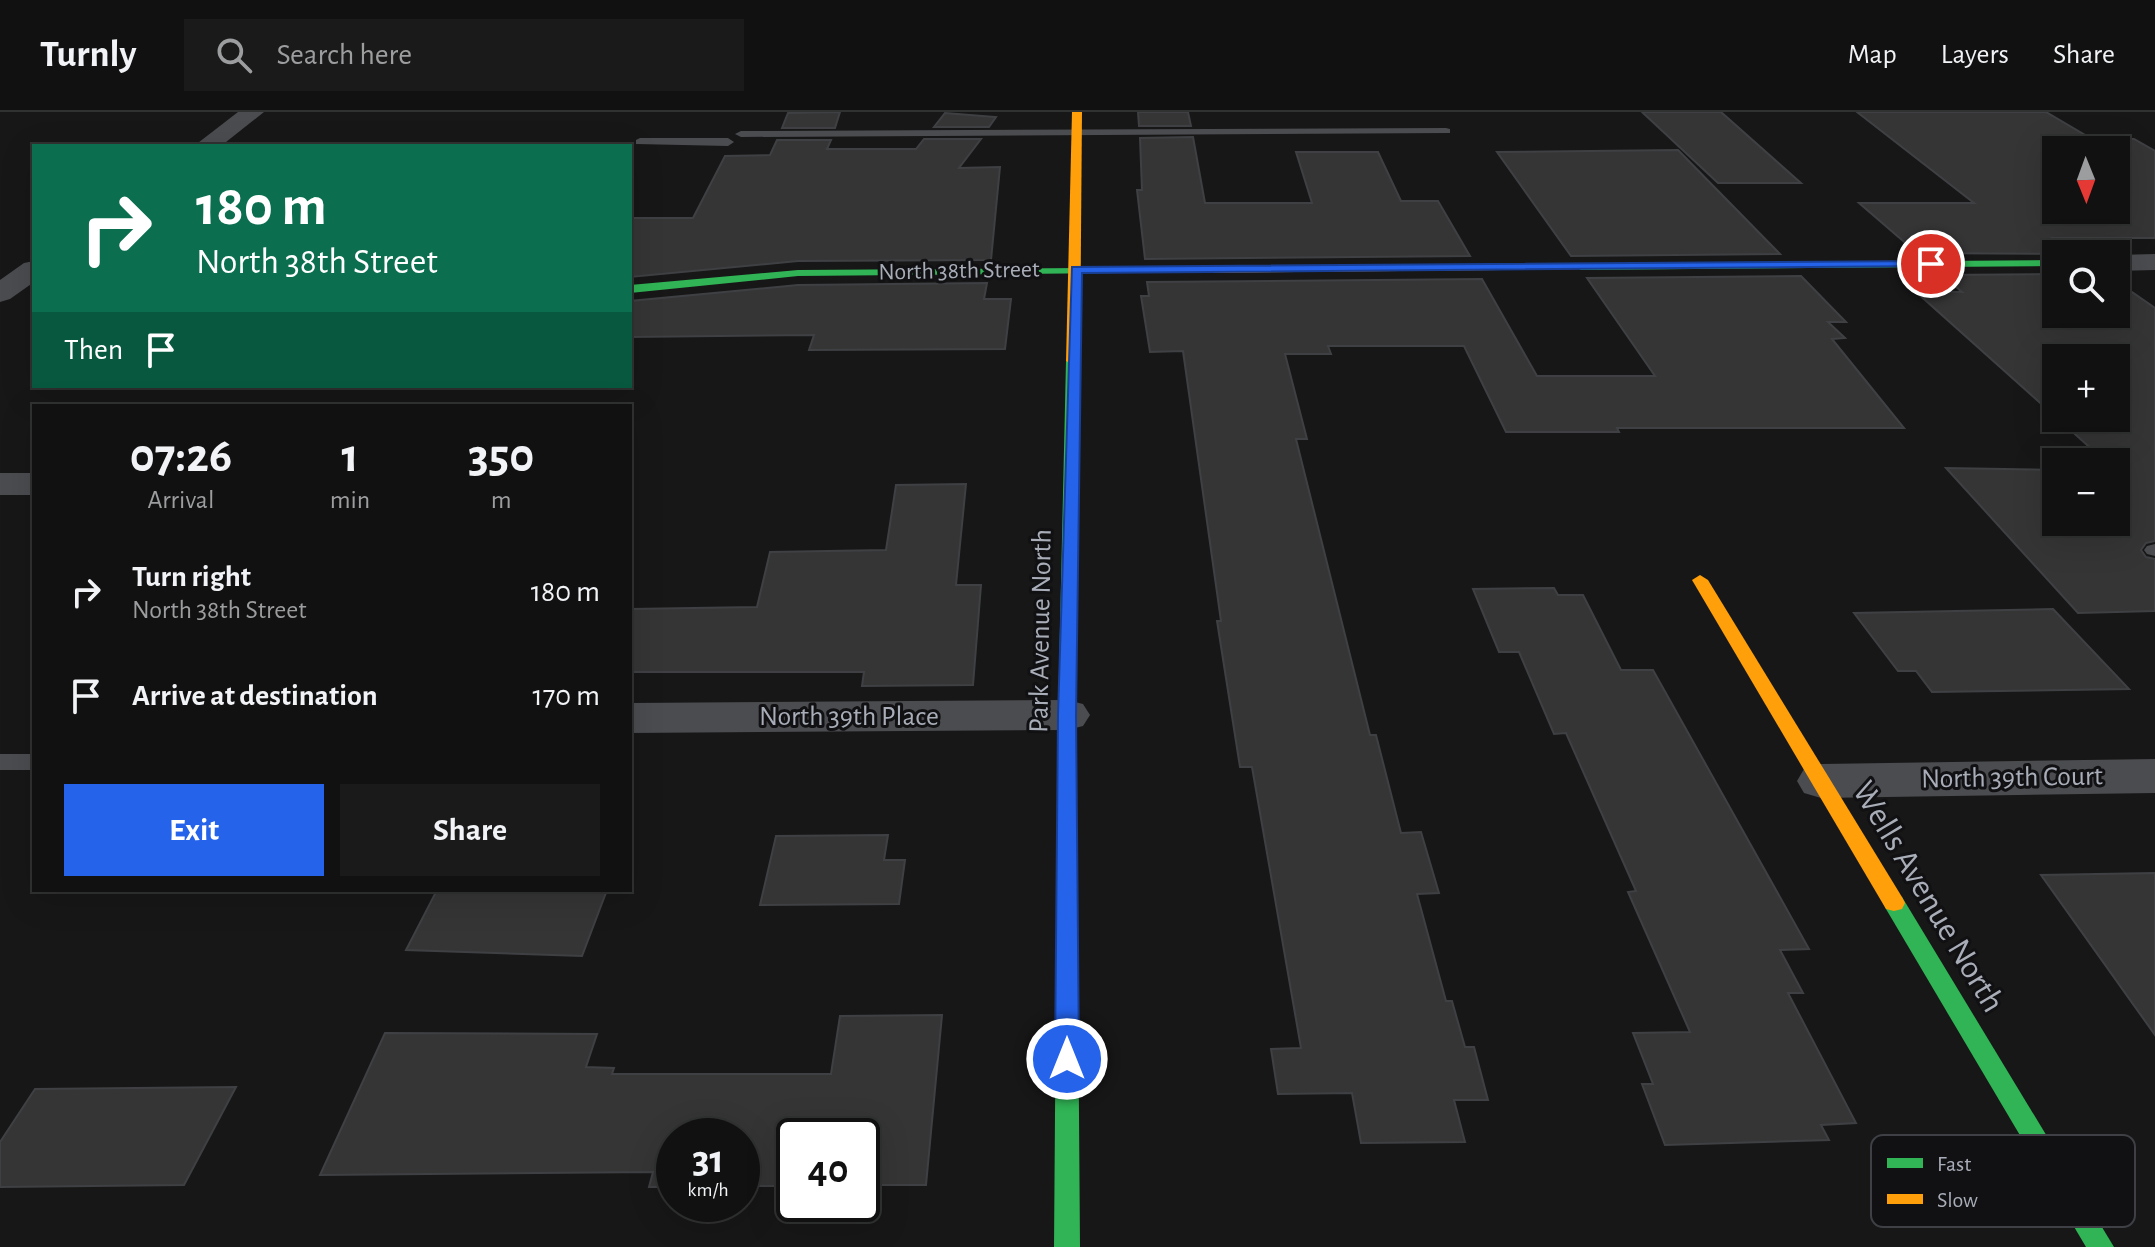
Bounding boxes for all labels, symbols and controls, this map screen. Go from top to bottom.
search box [184,19,744,91]
icon: search [212,33,256,77]
text: Turnly [40,36,136,74]
text: Search here [276,40,412,70]
text: Map [1848,41,1897,69]
text: Layers [1941,41,2009,69]
text: Share [2053,41,2115,69]
north arrow [2042,136,2130,224]
map controls [2042,136,2130,536]
icon: right [64,176,168,280]
text: 180 m [196,179,327,235]
pin [1897,230,1965,298]
button: search [2042,240,2130,328]
icon: arrive [1909,242,1953,286]
text: North 38th Street [196,244,438,280]
street label: North 38th Street [878,258,1040,284]
icon: arrive [139,328,183,372]
text: Then [64,335,123,365]
button: + [2042,344,2130,432]
text: 07:26 [130,433,232,481]
text: 1 [341,433,359,481]
text: 350 [468,433,534,481]
button: − [2042,448,2130,536]
text: Arrival [147,487,214,513]
text: min [330,487,370,513]
text: m [491,487,512,513]
street label: Park Avenue North [1025,529,1057,733]
text: Turn right [132,562,251,592]
icon: right [64,570,108,614]
text: 180 m [531,577,600,607]
text: North 38th Street [132,597,307,623]
icon: arrive [64,674,108,718]
text: Arrive at destination [132,681,378,711]
text: 170 m [532,681,600,711]
street label: North 39th Place [759,703,939,731]
street label: North 39th Court [1921,762,2103,794]
street label: Wells Avenue North [1846,776,2010,1018]
button: Exit [64,784,324,876]
button: Share [340,784,600,876]
position arrow [1025,1017,1109,1101]
speed limit sign: 40 [776,1118,880,1222]
legend [1871,1135,2135,1227]
text: 31 [692,1140,724,1180]
text: Fast [1937,1153,1971,1175]
text: km/h [687,1180,729,1200]
text: Slow [1937,1189,1978,1211]

